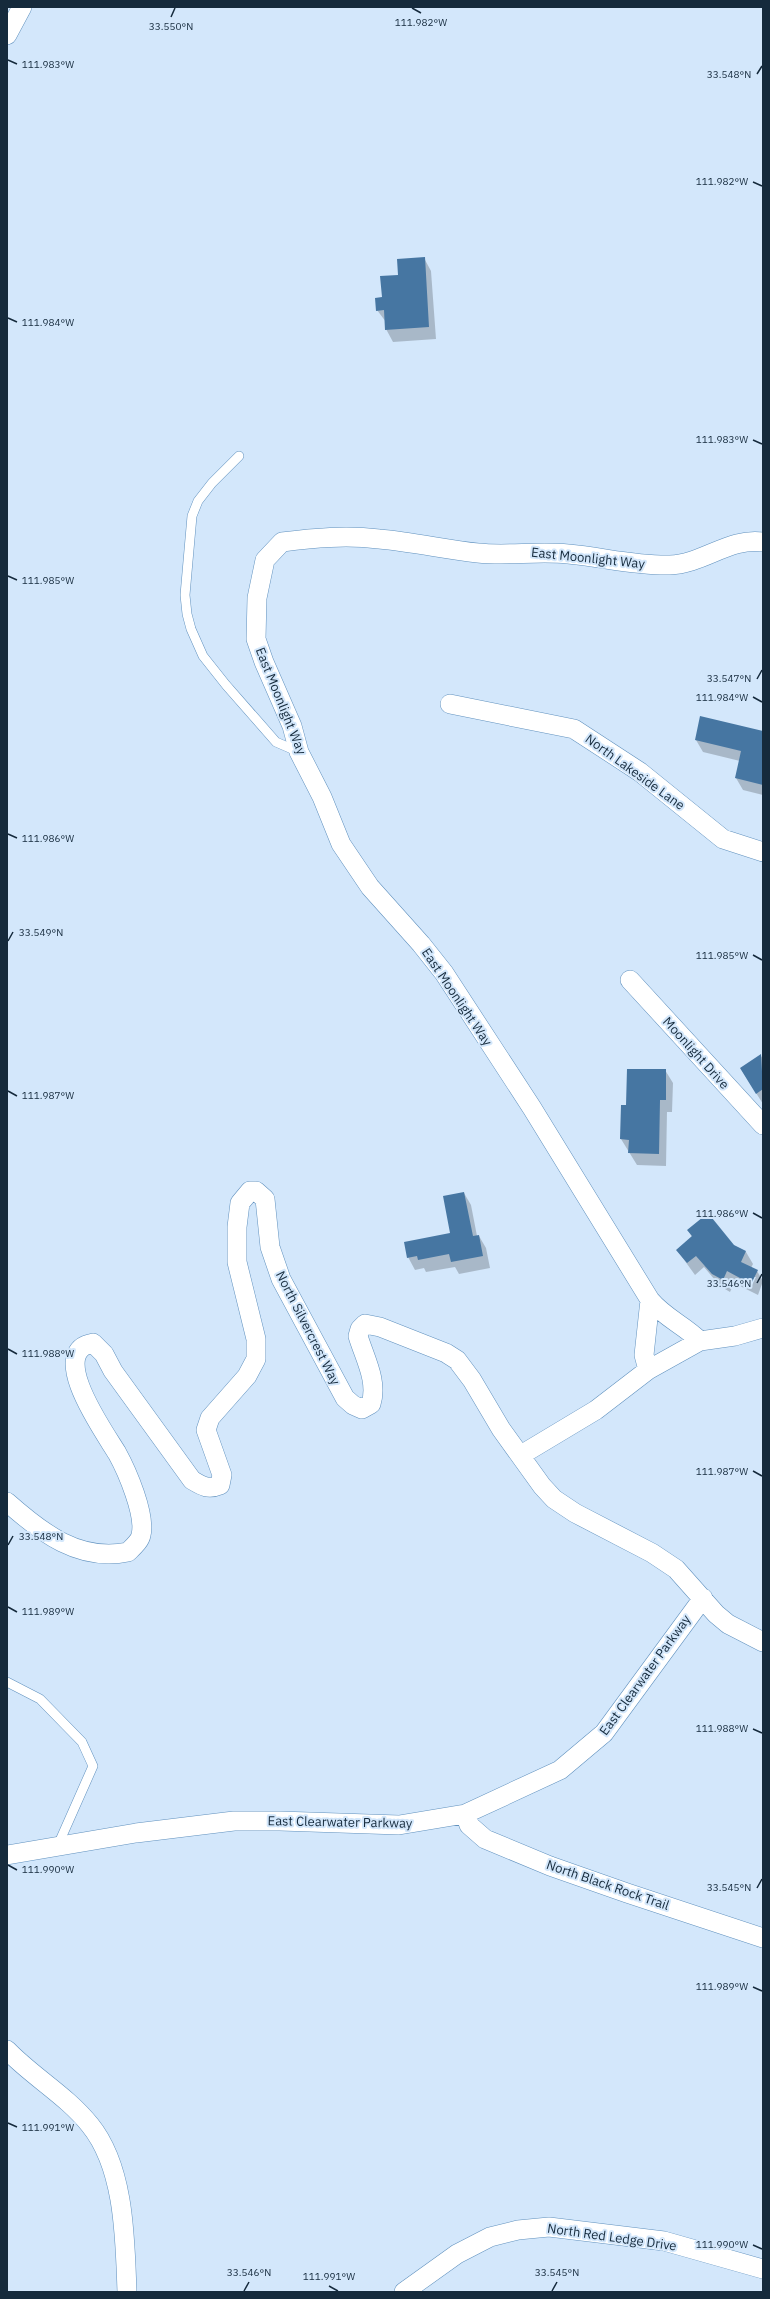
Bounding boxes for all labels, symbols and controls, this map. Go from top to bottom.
text: 111.982°W [395,16,447,29]
text: 33.550°N [149,20,193,33]
text: 111.983°W [22,58,74,71]
text: 33.548°N [707,68,751,81]
text: 111.982°W [696,175,748,188]
text: 111.984°W [22,316,74,329]
text: 111.983°W [696,433,748,446]
street label: East Moonlight Way [530,544,646,572]
text: 111.985°W [22,574,74,587]
street label: East Moonlight Way [252,645,310,758]
text: 33.547°N [707,672,751,685]
text: 111.984°W [696,691,748,704]
street label: North Lakeside Lane [582,730,688,814]
text: 111.986°W [22,832,74,845]
text: 33.549°N [19,926,63,939]
street label: East Moonlight Way [418,945,496,1050]
text: 111.985°W [696,949,748,962]
street label: Moonlight Drive [659,1013,733,1093]
text: 111.987°W [22,1089,74,1102]
text: 111.986°W [696,1207,748,1220]
street label: North Silvercrest Way [272,1268,344,1388]
text: 33.546°N [707,1277,751,1290]
text: 111.988°W [22,1347,74,1360]
text: 111.987°W [696,1465,748,1478]
text: 33.548°N [19,1530,63,1543]
text: 111.989°W [22,1605,74,1618]
street label: East Clearwater Parkway [596,1611,695,1739]
text: 111.988°W [696,1722,748,1735]
street label: East Clearwater Parkway [267,1812,413,1832]
street label: North Black Rock Trail [544,1856,672,1914]
text: 111.990°W [22,1863,74,1876]
text: 33.545°N [707,1881,751,1894]
text: 111.989°W [696,1980,748,1993]
text: 111.991°W [22,2121,74,2134]
street label: North Red Ledge Drive [546,2220,678,2254]
text: 111.990°W [696,2238,748,2251]
text: 33.546°N [227,2266,271,2279]
text: 33.545°N [535,2266,579,2279]
text: 111.991°W [303,2270,355,2283]

